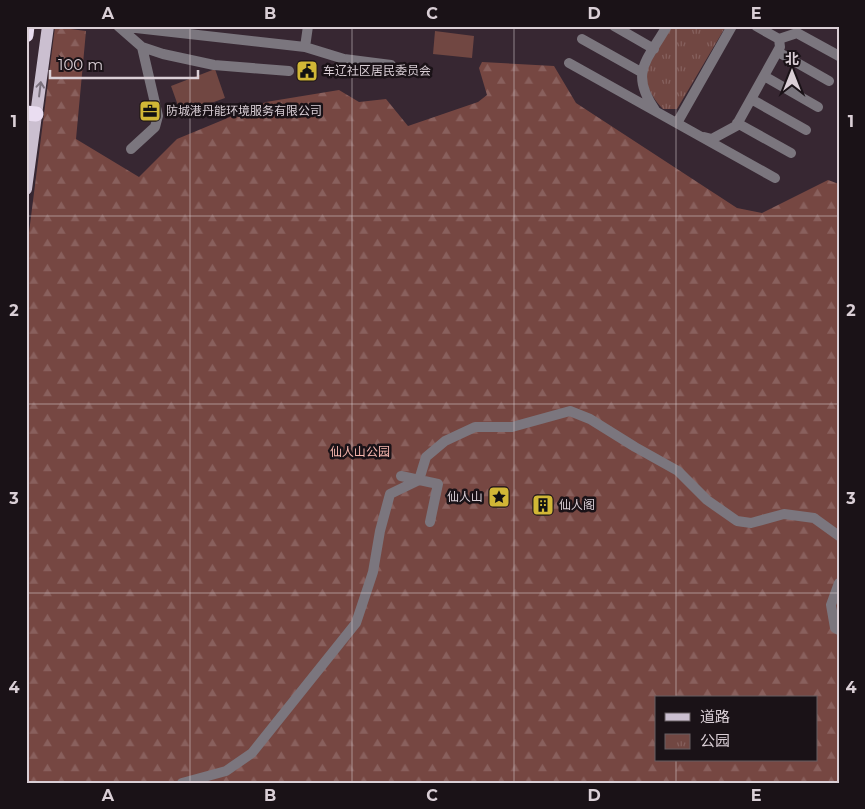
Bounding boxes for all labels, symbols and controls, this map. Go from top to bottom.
text: A [101,4,115,23]
text: B [264,4,276,23]
text: C [426,4,438,23]
text: D [587,4,601,23]
text: E [751,4,761,23]
scale bar [50,48,198,80]
north arrow [768,48,818,98]
text: 北 [785,50,799,68]
text: 100 m [58,55,103,74]
public building icon: 车辽社区居民委员会 [295,59,319,83]
place label: 车辽社区居民委员会 [323,63,431,78]
one-way arrow [35,81,45,97]
office icon: 防城港丹能环境服务有限公司 [138,99,162,123]
place label: 防城港丹能环境服务有限公司 [166,103,322,118]
text: 1 [11,112,17,131]
text: 1 [848,112,854,131]
text: 2 [9,301,19,320]
text: 2 [846,301,856,320]
park label: 仙人山公园 [330,444,390,459]
place icon: 仙人山 [487,485,511,509]
text: 3 [8,489,19,508]
place label: 仙人山 [447,489,483,504]
text: 3 [845,489,856,508]
building icon: 仙人阁 [531,493,555,517]
place label: 仙人阁 [559,497,595,512]
text: 4 [8,678,20,697]
text: 4 [845,678,857,697]
legend [655,696,818,762]
text: 道路 [700,707,730,726]
text: 公园 [700,731,730,750]
text: A [101,786,115,805]
text: B [264,786,276,805]
text: C [426,786,438,805]
text: D [587,786,601,805]
text: E [751,786,761,805]

